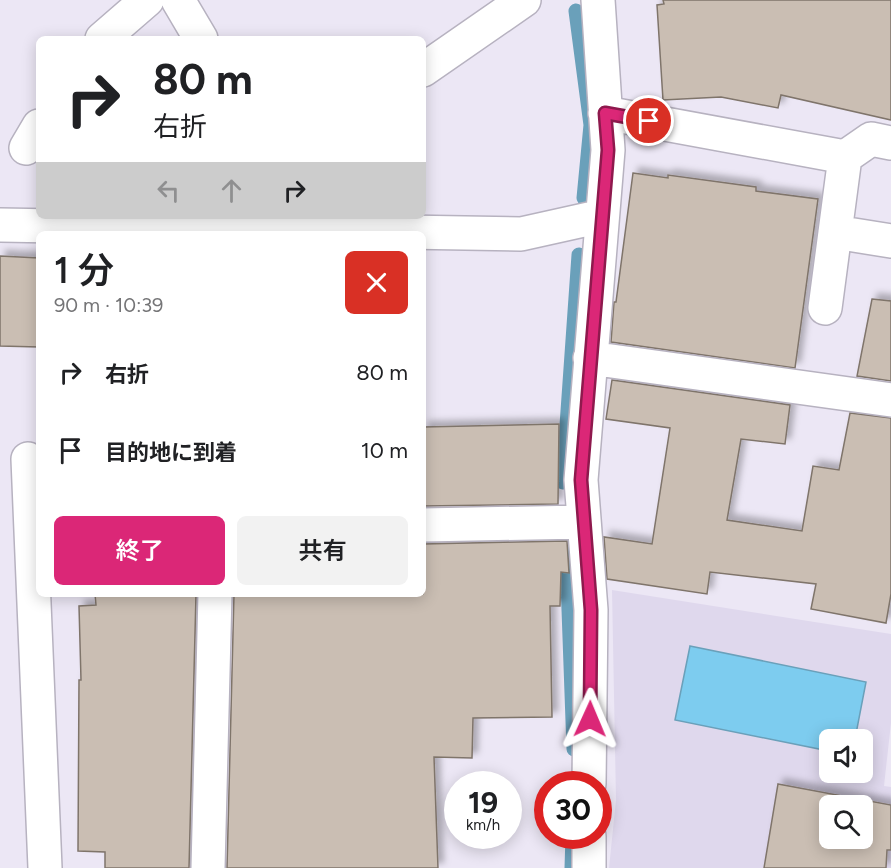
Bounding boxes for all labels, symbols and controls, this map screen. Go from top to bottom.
text: 80 m [153,54,253,105]
icon: right [54,60,132,138]
pin [623,95,674,146]
icon: arrive [632,104,665,137]
text: 右折 [153,110,207,143]
icon: left [152,174,185,207]
icon: ahead [215,174,248,207]
icon: right [278,174,311,207]
text: 1 分 [54,249,114,292]
button: close [345,251,408,314]
text: 90 m · 10:39 [54,293,163,317]
icon: right [54,356,87,389]
text: 80 m [356,359,408,386]
text: 右折 [105,361,149,388]
icon: arrive [54,434,87,467]
text: 10 m [361,437,408,464]
text: 目的地に到着 [105,439,237,466]
button: 終了 [54,516,225,585]
button: 共有 [237,516,408,585]
position arrow [558,687,622,751]
map controls [819,729,873,849]
button: sound [819,729,873,783]
speed limit sign: 30 [534,771,612,849]
text: 19 [468,784,498,821]
button: search [819,795,873,849]
text: km/h [466,816,500,834]

